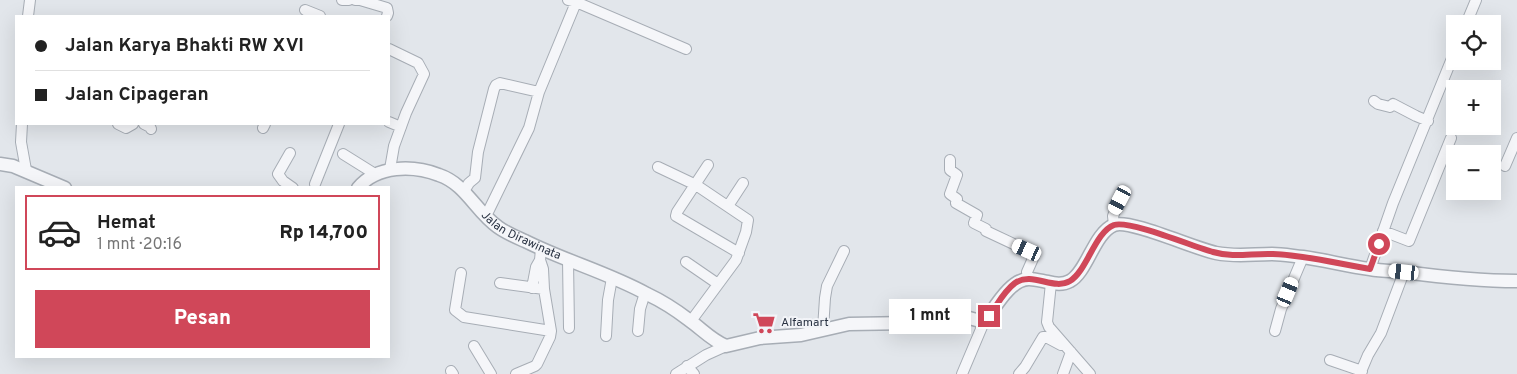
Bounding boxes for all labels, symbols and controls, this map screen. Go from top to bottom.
map controls [1446,15,1501,200]
button: locate [1446,15,1501,70]
text: Jalan Karya Bhakti RW XVI [65,34,304,58]
button: + [1446,80,1501,135]
text: Jalan Cipageran [65,83,209,107]
button: − [1446,145,1501,200]
car [1106,183,1133,217]
street label: Jalan Dirawinata [477,208,563,264]
icon: car [37,210,82,255]
text: Hemat [97,211,156,235]
text: Rp 14,700 [279,221,368,245]
route start [1368,233,1390,255]
text: 1 mnt · 20:16 [97,235,182,255]
car [1010,237,1043,263]
car [1388,263,1419,281]
car [1275,275,1300,309]
button: Pesan [35,290,370,348]
callout: 1 mnt [889,298,972,334]
route end [978,305,1000,327]
text: 1 mnt [910,306,950,326]
supermarket icon: Alfamart [751,310,777,336]
place label: Alfamart [781,315,829,331]

